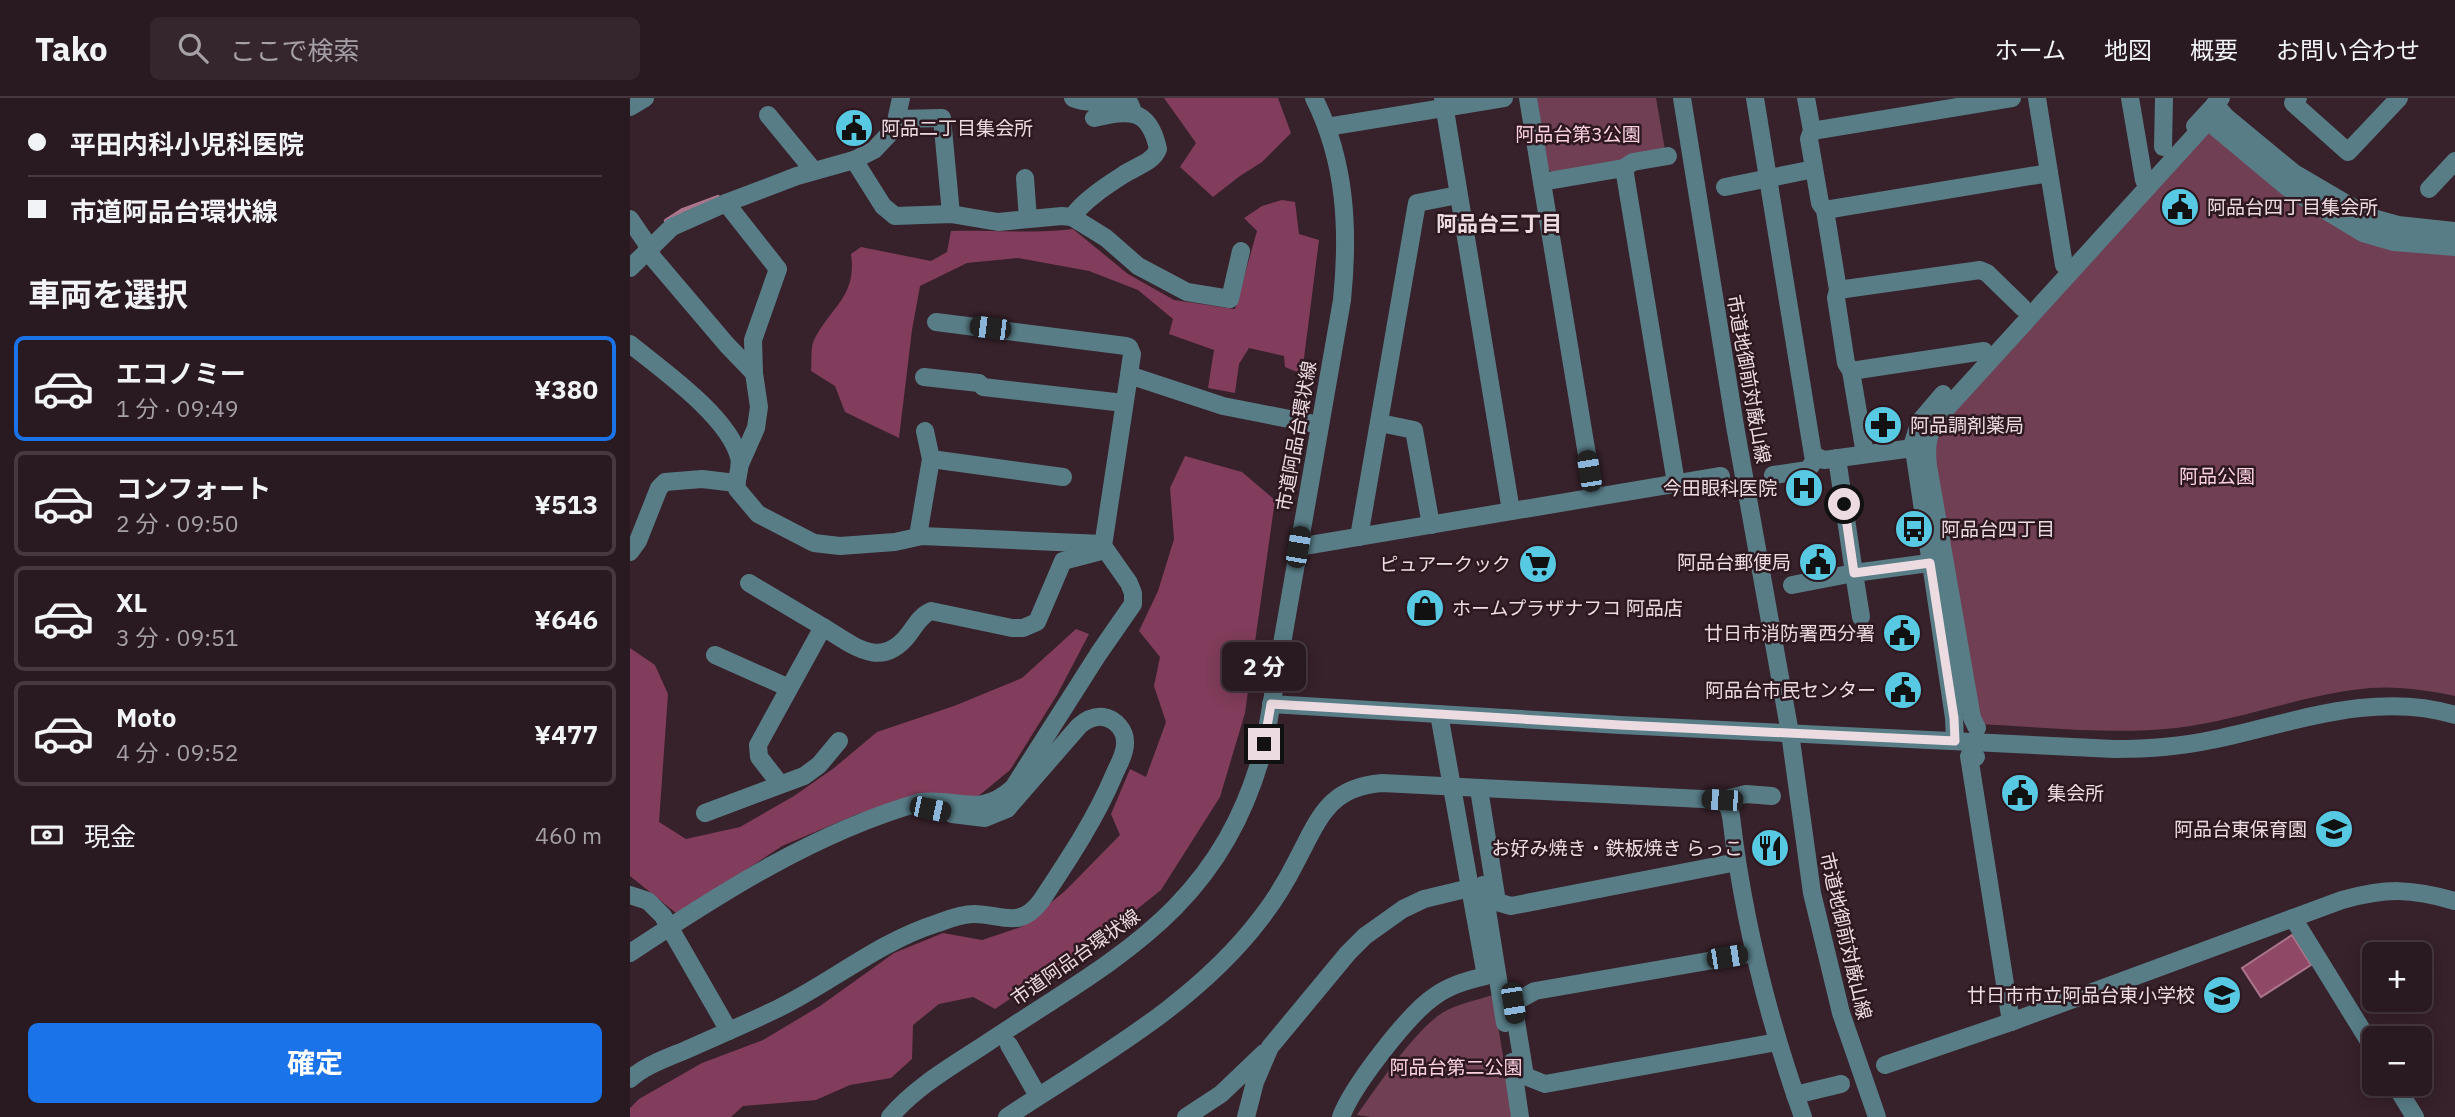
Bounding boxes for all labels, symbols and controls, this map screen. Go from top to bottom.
search box [150,17,640,80]
text: Tako [35,27,108,70]
icon: search [174,29,212,67]
text: ここで検索 [230,33,360,67]
text: ホーム [1995,34,2066,66]
text: 地図 [2104,34,2152,66]
text: 概要 [2190,34,2238,66]
text: お問い合わせ [2276,34,2420,66]
public building icon: 阿品二丁目集会所 [833,107,875,149]
place label: 阿品二丁目集会所 [881,116,1033,140]
park label: 阿品台第3公園 [1515,122,1641,146]
text: 平田内科小児科医院 [70,127,304,161]
public building icon: 阿品台四丁目集会所 [2159,186,2201,228]
text: 市道阿品台環状線 [70,194,278,228]
place label: 阿品台四丁目集会所 [2207,195,2378,219]
district label: 阿品台三丁目 [1436,209,1562,237]
text: 車両を選択 [28,273,188,315]
street label: 市道地御前対厳山線 [1722,293,1776,465]
car [968,315,1013,341]
text: エコノミー [116,356,246,390]
icon: car [32,357,95,420]
street label: 市道阿品台環状線 [1271,359,1321,513]
text: ¥380 [534,372,598,406]
text: 1 分 · 09:49 [116,393,239,423]
pharmacy icon: 阿品調剤薬局 [1862,404,1904,446]
place label: 阿品調剤薬局 [1910,413,2024,437]
car [1576,449,1603,493]
park label: 阿品公園 [2179,464,2255,488]
hospital icon: 今田眼科医院 [1783,467,1825,509]
text: コンフォート [116,471,271,505]
icon: car [32,472,95,535]
place label: 今田眼科医院 [1663,476,1777,500]
text: ¥513 [534,487,598,521]
route start [1828,488,1860,520]
text: 2 分 · 09:50 [116,508,239,538]
bus stop icon: 阿品台四丁目 [1893,508,1935,550]
place label: 阿品台四丁目 [1941,517,2055,541]
car [1285,524,1312,570]
public building icon: 阿品台郵便局 [1797,541,1839,583]
supermarket icon: ピュアークック [1517,543,1559,585]
place label: 阿品台郵便局 [1677,550,1791,574]
place label: ピュアークック [1380,552,1511,576]
text: XL [116,585,147,619]
icon: car [32,587,95,650]
shop icon: ホームプラザナフコ 阿品店 [1404,587,1446,629]
place label: ホームプラザナフコ 阿品店 [1452,596,1683,620]
text: ¥646 [534,602,598,636]
public building icon: 廿日市消防署西分署 [1881,612,1923,654]
place label: 廿日市消防署西分署 [1704,621,1875,645]
text: 3 分 · 09:51 [116,622,239,652]
callout: 2 分 [1222,642,1306,692]
text: 2 分 [1243,651,1285,681]
public building icon: 阿品台市民センター [1882,669,1924,711]
place label: 阿品台市民センター [1705,678,1876,702]
text: Moto [116,700,176,734]
icon: car [32,702,95,765]
text: ¥477 [534,717,598,751]
route end [1248,728,1280,760]
text: 4 分 · 09:52 [116,737,239,767]
public building icon: 集会所 [1999,772,2041,814]
place label: 集会所 [2047,781,2104,805]
car [1701,788,1744,812]
car [908,794,953,824]
school or university icon: 阿品台東保育園 [2313,808,2355,850]
icon: cash [28,816,66,854]
place label: 阿品台東保育園 [2174,817,2307,841]
text: 現金 [84,819,136,853]
text: 460 m [535,820,602,850]
restaurant icon: お好み焼き・鉄板焼き らっこ [1749,827,1791,869]
place label: お好み焼き・鉄板焼き らっこ [1492,836,1743,860]
street label: 市道地御前対厳山線 [1815,850,1877,1022]
street label: 市道阿品台環状線 [1006,904,1144,1010]
map controls [2362,942,2432,1096]
button: + [2362,942,2432,1012]
car [1705,943,1750,971]
school or university icon: 廿日市市立阿品台東小学校 [2201,974,2243,1016]
car [1500,981,1527,1025]
place label: 廿日市市立阿品台東小学校 [1967,983,2195,1007]
button: 確定 [28,1023,602,1103]
button: − [2362,1026,2432,1096]
park label: 阿品台第二公園 [1389,1055,1523,1079]

